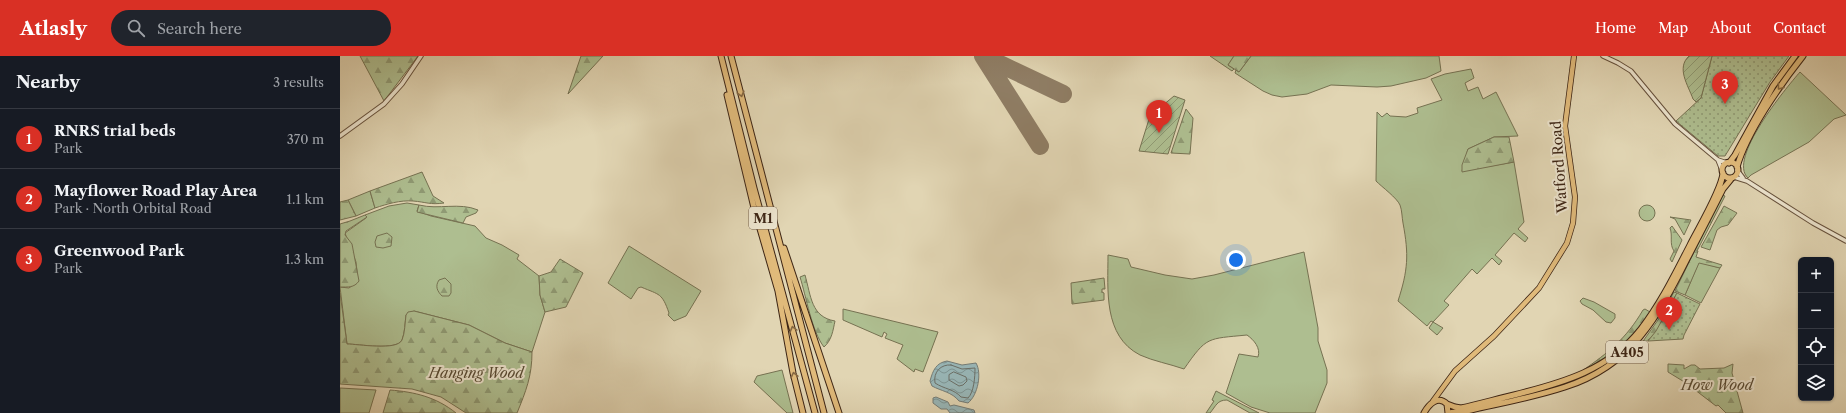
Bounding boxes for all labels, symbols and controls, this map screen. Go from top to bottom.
search box [111,10,391,46]
text: Atlasly [20,17,87,40]
icon: search [125,17,147,39]
text: Search here [157,19,242,38]
text: Home [1595,19,1636,37]
text: Map [1658,19,1688,37]
text: About [1710,19,1751,37]
text: Contact [1773,19,1826,37]
pin: 3 [1712,71,1738,104]
text: Nearby [16,72,80,92]
text: 3 results [273,74,324,90]
one-way arrow [1778,83,1785,90]
one-way arrow [736,90,745,97]
pin: 1 [1146,100,1172,133]
street label: Watford Road [1547,120,1571,215]
text: RNRS trial beds [54,121,176,140]
text: 1 [26,131,32,147]
text: 370 m [287,131,324,147]
text: Park [54,140,82,156]
text: Mayflower Road Play Area [54,181,257,200]
text: 2 [25,191,33,207]
text: 1.1 km [287,191,324,207]
text: Park · North Orbital Road [54,200,212,216]
road number: M1 [749,207,777,229]
text: Greenwood Park [54,241,184,260]
your location [1226,250,1246,270]
text: 3 [25,251,33,267]
text: 1.3 km [285,251,324,267]
map controls [1798,257,1834,401]
button: + [1798,257,1834,293]
text: Park [54,260,82,276]
button: − [1798,293,1834,329]
pin: 2 [1656,297,1682,330]
one-way arrow [789,326,797,332]
button: locate [1798,329,1834,365]
road number: A405 [1606,341,1648,363]
park label: Hanging Wood [427,364,525,382]
button: layers [1798,365,1834,401]
one-way arrow [790,372,798,378]
park label: How Wood [1680,376,1755,394]

